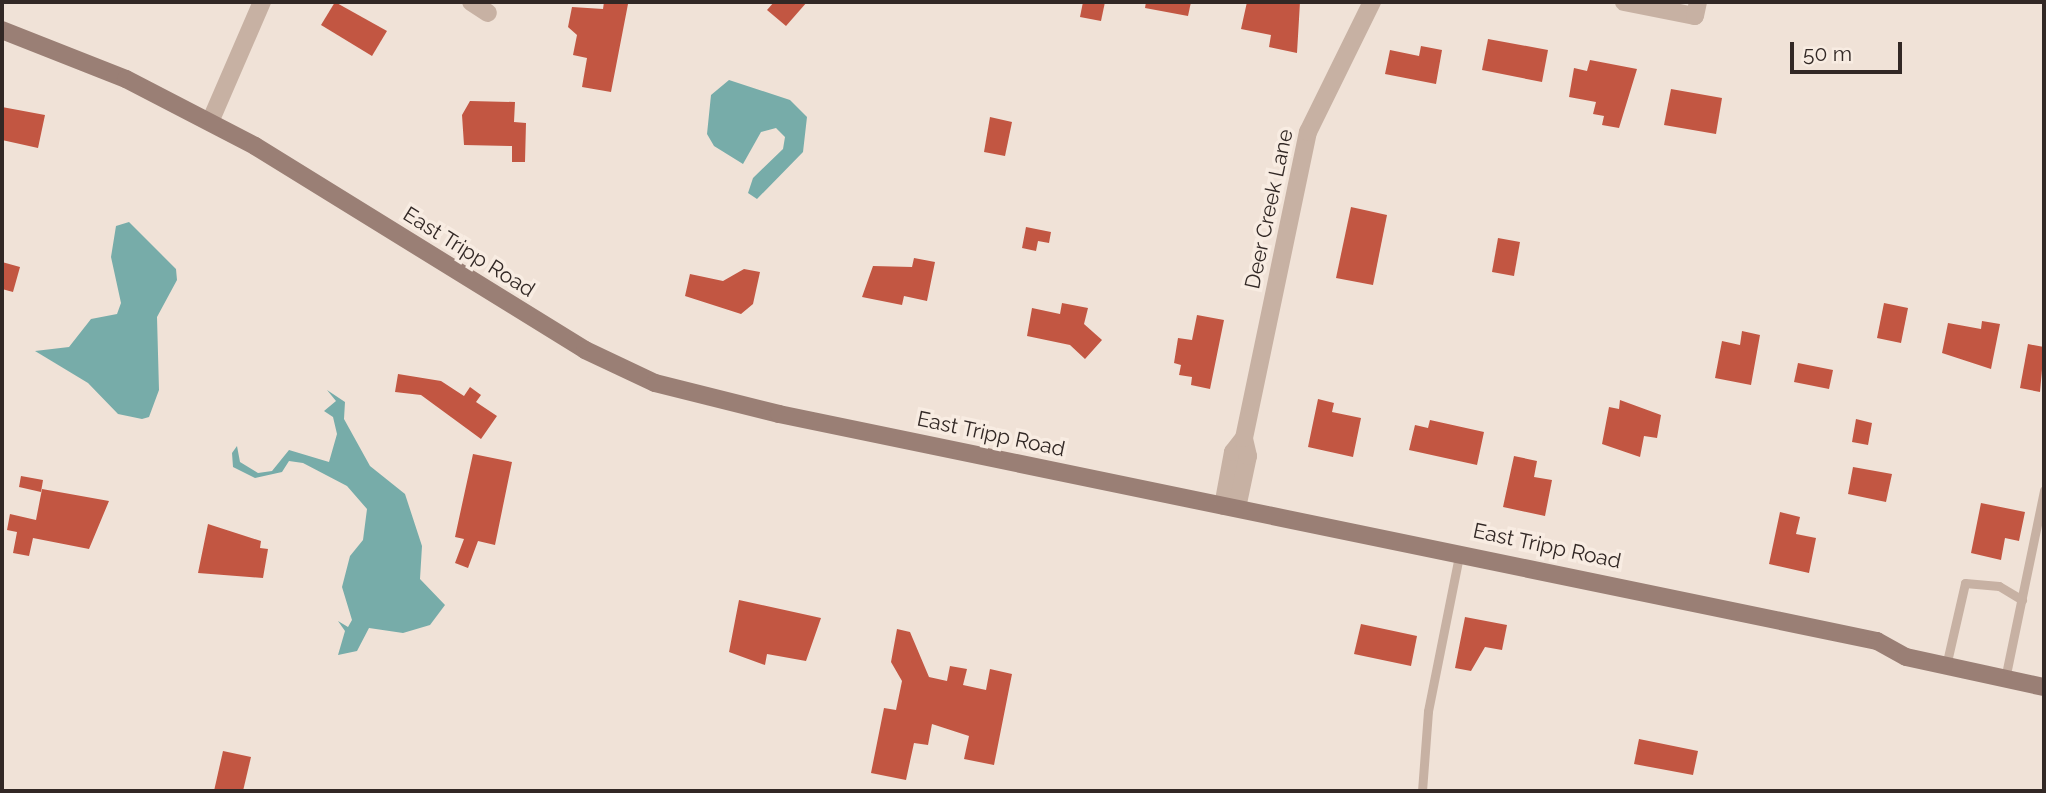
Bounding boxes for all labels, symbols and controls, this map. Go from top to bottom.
scale bar [1794,28,1906,72]
text: 50 m [1803,41,1852,66]
street label: Deer Creek Lane [1240,127,1298,291]
street label: East Tripp Road [398,201,540,303]
street label: East Tripp Road [914,406,1068,462]
street label: East Tripp Road [1470,518,1624,574]

